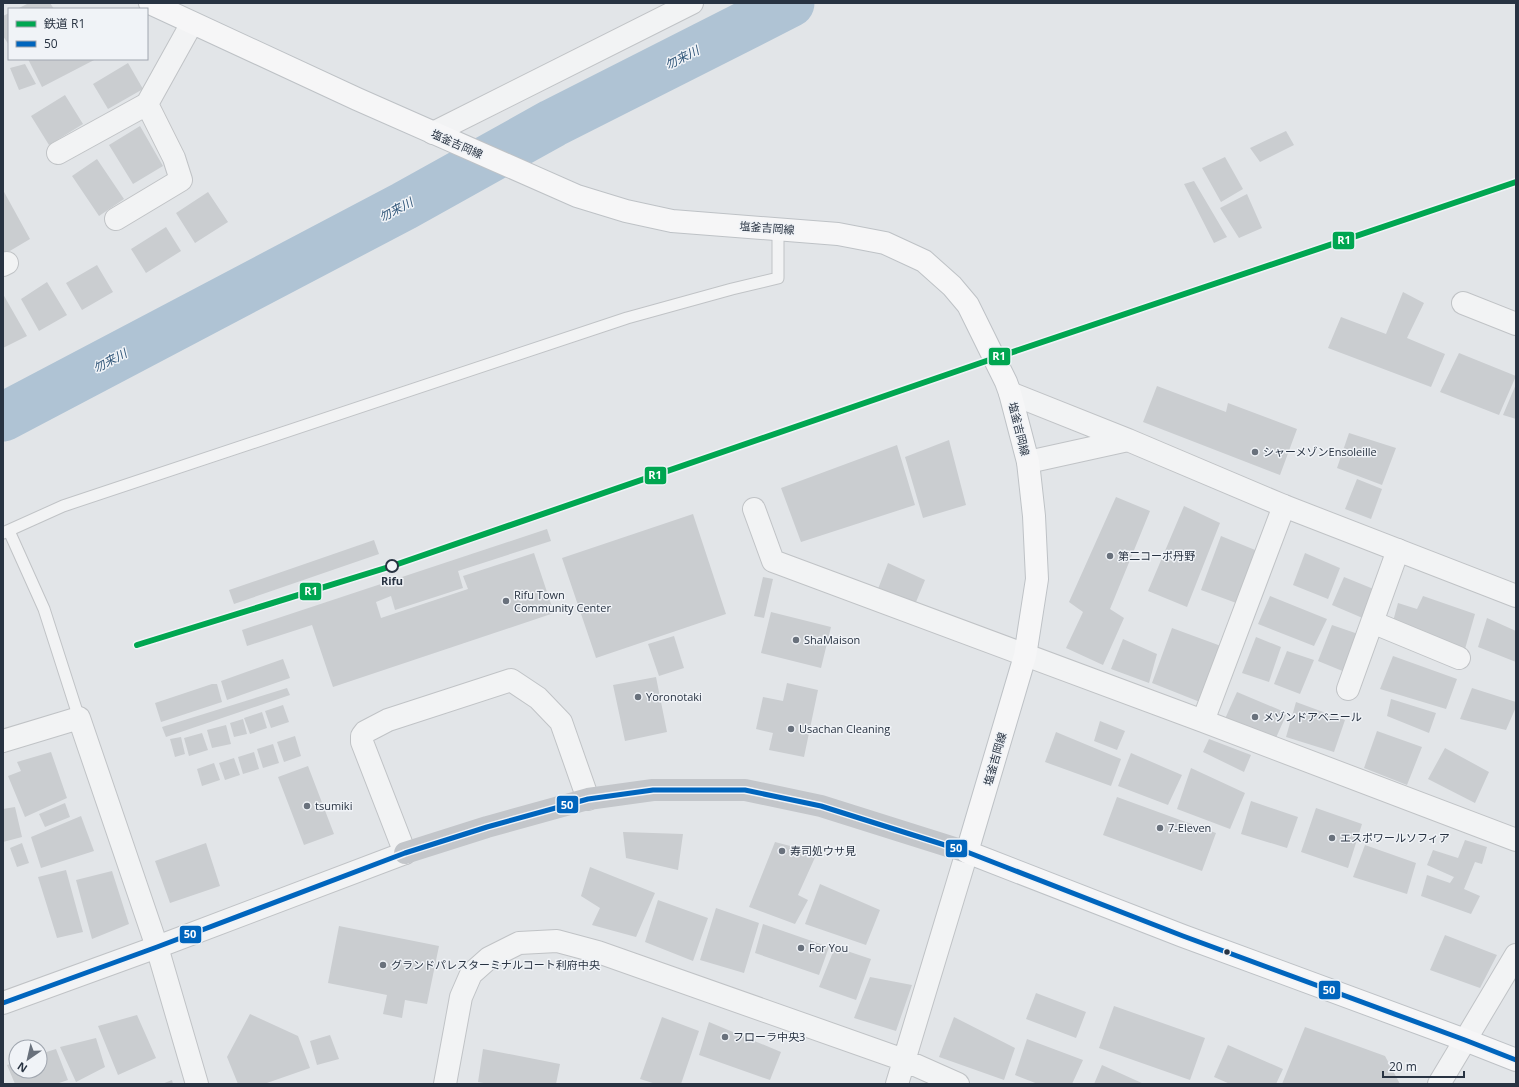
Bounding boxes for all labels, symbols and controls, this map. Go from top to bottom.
legend [8,8,148,60]
text: 鉄道 R1 [44,15,85,32]
text: 50 [44,35,58,52]
water label: 勿来川 [662,41,703,73]
street label: 塩釜吉岡線 [429,126,485,162]
water label: 勿来川 [376,193,417,226]
street label: 塩釜吉岡線 [739,218,795,237]
line badge: R1 [1332,231,1355,250]
text: R1 [1337,232,1351,247]
water label: 勿来川 [90,344,131,377]
line badge: R1 [988,347,1011,366]
text: R1 [992,348,1006,363]
street label: 塩釜吉岡線 [1006,400,1033,457]
place label: シャーメゾンEnsoleille [1263,444,1377,459]
marker: シャーメゾンEnsoleille [1250,447,1260,457]
line badge: R1 [644,466,667,485]
text: R1 [648,467,662,482]
place label: 第二コーポ丹野 [1118,548,1195,563]
marker: 第二コーポ丹野 [1105,551,1115,561]
marker: Rifu [385,559,399,573]
place label: Rifu [381,573,403,588]
line badge: R1 [299,582,322,601]
text: R1 [304,583,318,598]
place label: Rifu Town Community Center [514,587,611,615]
marker: Rifu Town Community Center [501,596,511,606]
place label: ShaMaison [804,632,860,647]
marker: ShaMaison [791,635,801,645]
place label: Yoronotaki [646,689,702,704]
marker: Yoronotaki [633,692,643,702]
place label: メゾンドアベニール [1263,709,1362,724]
marker: メゾンドアベニール [1250,712,1260,722]
place label: Usachan Cleaning [799,721,890,736]
marker: Usachan Cleaning [786,724,796,734]
street label: 塩釜吉岡線 [980,730,1009,787]
line badge: 50 [556,795,579,814]
text: 50 [561,797,573,812]
place label: tsumiki [315,798,352,813]
marker: tsumiki [302,801,312,811]
place label: 7-Eleven [1168,820,1211,835]
marker: 7-Eleven [1155,823,1165,833]
place label: エスポワールソフィア [1340,830,1450,845]
marker: エスポワールソフィア [1327,833,1337,843]
line badge: 50 [945,839,968,858]
text: 50 [950,840,962,855]
place label: 寿司処ウサ見 [790,843,856,858]
marker: 寿司処ウサ見 [777,846,787,856]
line badge: 50 [179,925,202,944]
text: 50 [184,926,196,941]
place label: For You [809,940,848,955]
marker: For You [796,943,806,953]
unlabelled marker [1222,947,1232,957]
place label: グランドパレスターミナルコート利府中央 [391,957,601,972]
marker: グランドパレスターミナルコート利府中央 [378,960,388,970]
line badge: 50 [1318,980,1341,1000]
text: 50 [1323,982,1335,997]
place label: フローラ中央3 [733,1029,805,1044]
marker: フローラ中央3 [720,1032,730,1042]
north arrow [8,1039,48,1079]
scale bar [1383,1053,1464,1079]
text: 20 m [1389,1058,1417,1075]
text: N [14,1059,30,1076]

